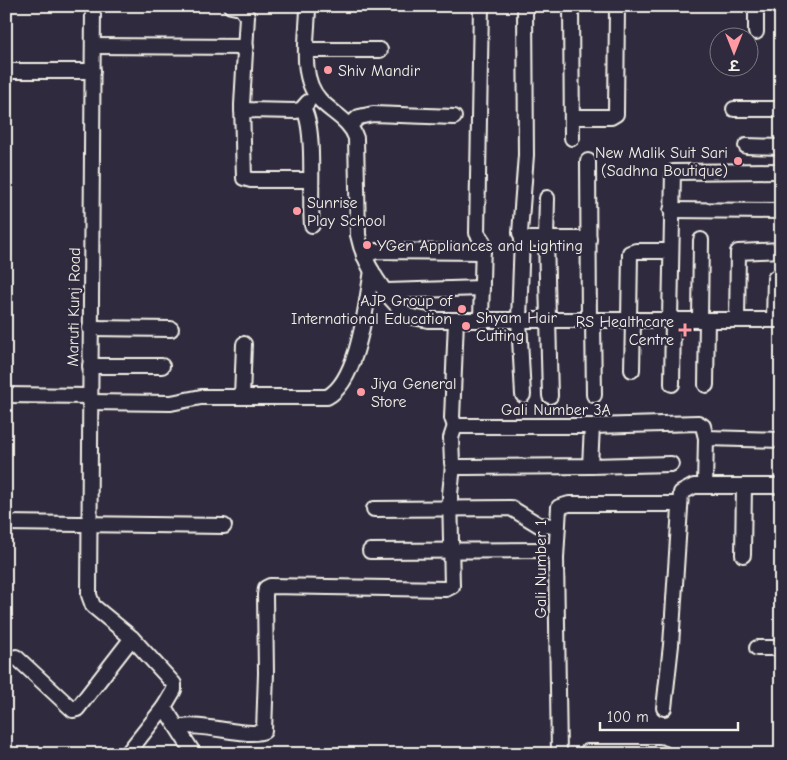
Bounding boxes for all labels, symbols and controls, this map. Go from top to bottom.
north arrow [710,28,760,78]
text: उ [728,56,741,73]
place label: Shiv Mandir [338,62,421,80]
marker: Shiv Mandir [322,64,334,76]
place label: New Malik Suit Sari (Sadhna Boutique) [595,144,728,180]
marker: New Malik Suit Sari (Sadhna Boutique) [732,155,744,167]
place label: Sunrise Play School [307,194,386,230]
marker: Sunrise Play School [291,205,303,217]
place label: YGen Appliances and Lighting [377,237,583,255]
marker: YGen Appliances and Lighting [361,239,373,251]
street label: Maruti Kunj Road [64,247,84,367]
place label: AJP Group of International Education [291,292,454,328]
marker: AJP Group of International Education [456,303,468,315]
place label: Shyam Hair Cutting [476,309,558,345]
place label: RS Healthcare Centre [576,313,674,349]
marker: Shyam Hair Cutting [460,320,472,332]
marker: RS Healthcare Centre [678,323,692,337]
place label: Jiya General Store [371,375,457,411]
marker: Jiya General Store [355,386,367,398]
street label: Gali Number 3A [501,401,611,419]
street label: Gali Number 1 [532,520,550,618]
scale bar [600,700,737,732]
text: 100 m [607,708,649,726]

